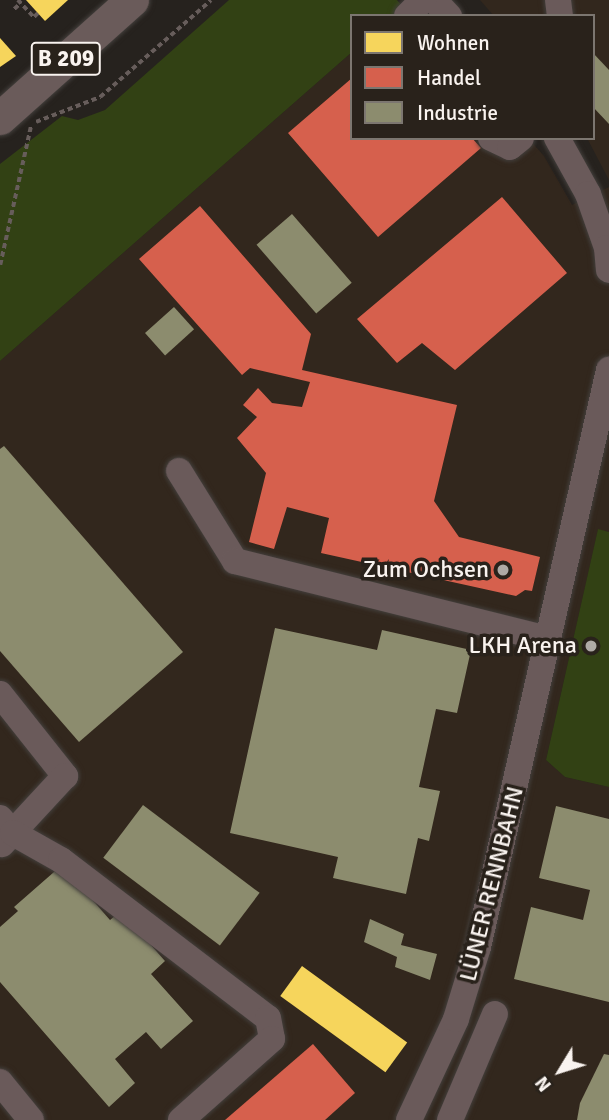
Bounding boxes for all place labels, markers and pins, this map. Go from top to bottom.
place label: Zum Ochsen [363,556,489,584]
marker: Zum Ochsen [495,562,511,578]
place label: LKH Arena [469,632,577,660]
marker: LKH Arena [583,638,599,654]

